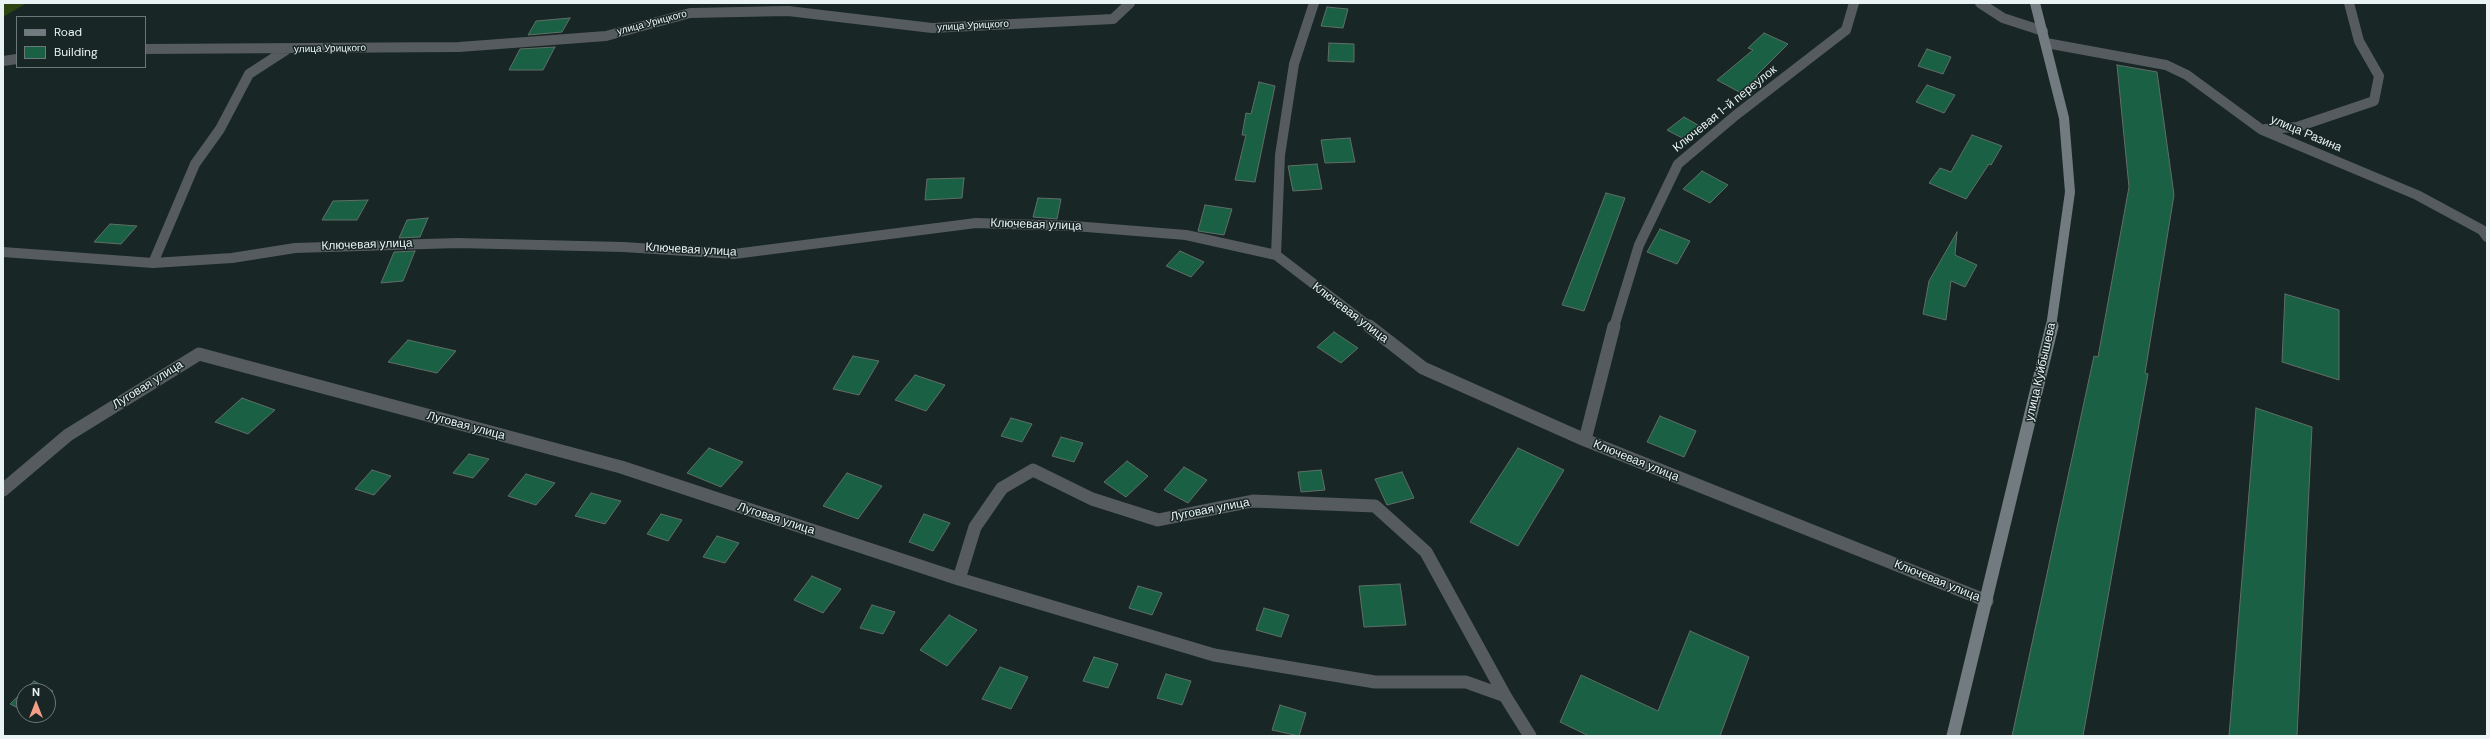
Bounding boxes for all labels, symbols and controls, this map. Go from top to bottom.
street label: улица Урицкого [616,8,688,38]
legend [16,16,146,68]
street label: улица Урицкого [937,18,1009,34]
text: Road [54,24,82,40]
street label: улица Урицкого [294,42,366,56]
text: Building [54,44,98,60]
street label: Ключевая 1-й переулок [1670,63,1780,155]
street label: улица Разина [2268,113,2344,155]
street label: Ключевая улица [990,216,1082,234]
street label: Ключевая улица [321,236,413,254]
street label: Ключевая улица [645,240,737,260]
street label: Ключевая улица [1309,280,1391,346]
street label: улица Куйбышева [2023,321,2059,423]
street label: Луговая улица [110,358,186,412]
street label: Луговая улица [425,409,507,443]
street label: Ключевая улица [1591,437,1681,485]
street label: Луговая улица [1169,495,1251,525]
street label: Луговая улица [736,500,816,538]
street label: Ключевая улица [1892,557,1982,605]
north arrow [16,683,56,723]
text: N [32,685,40,699]

